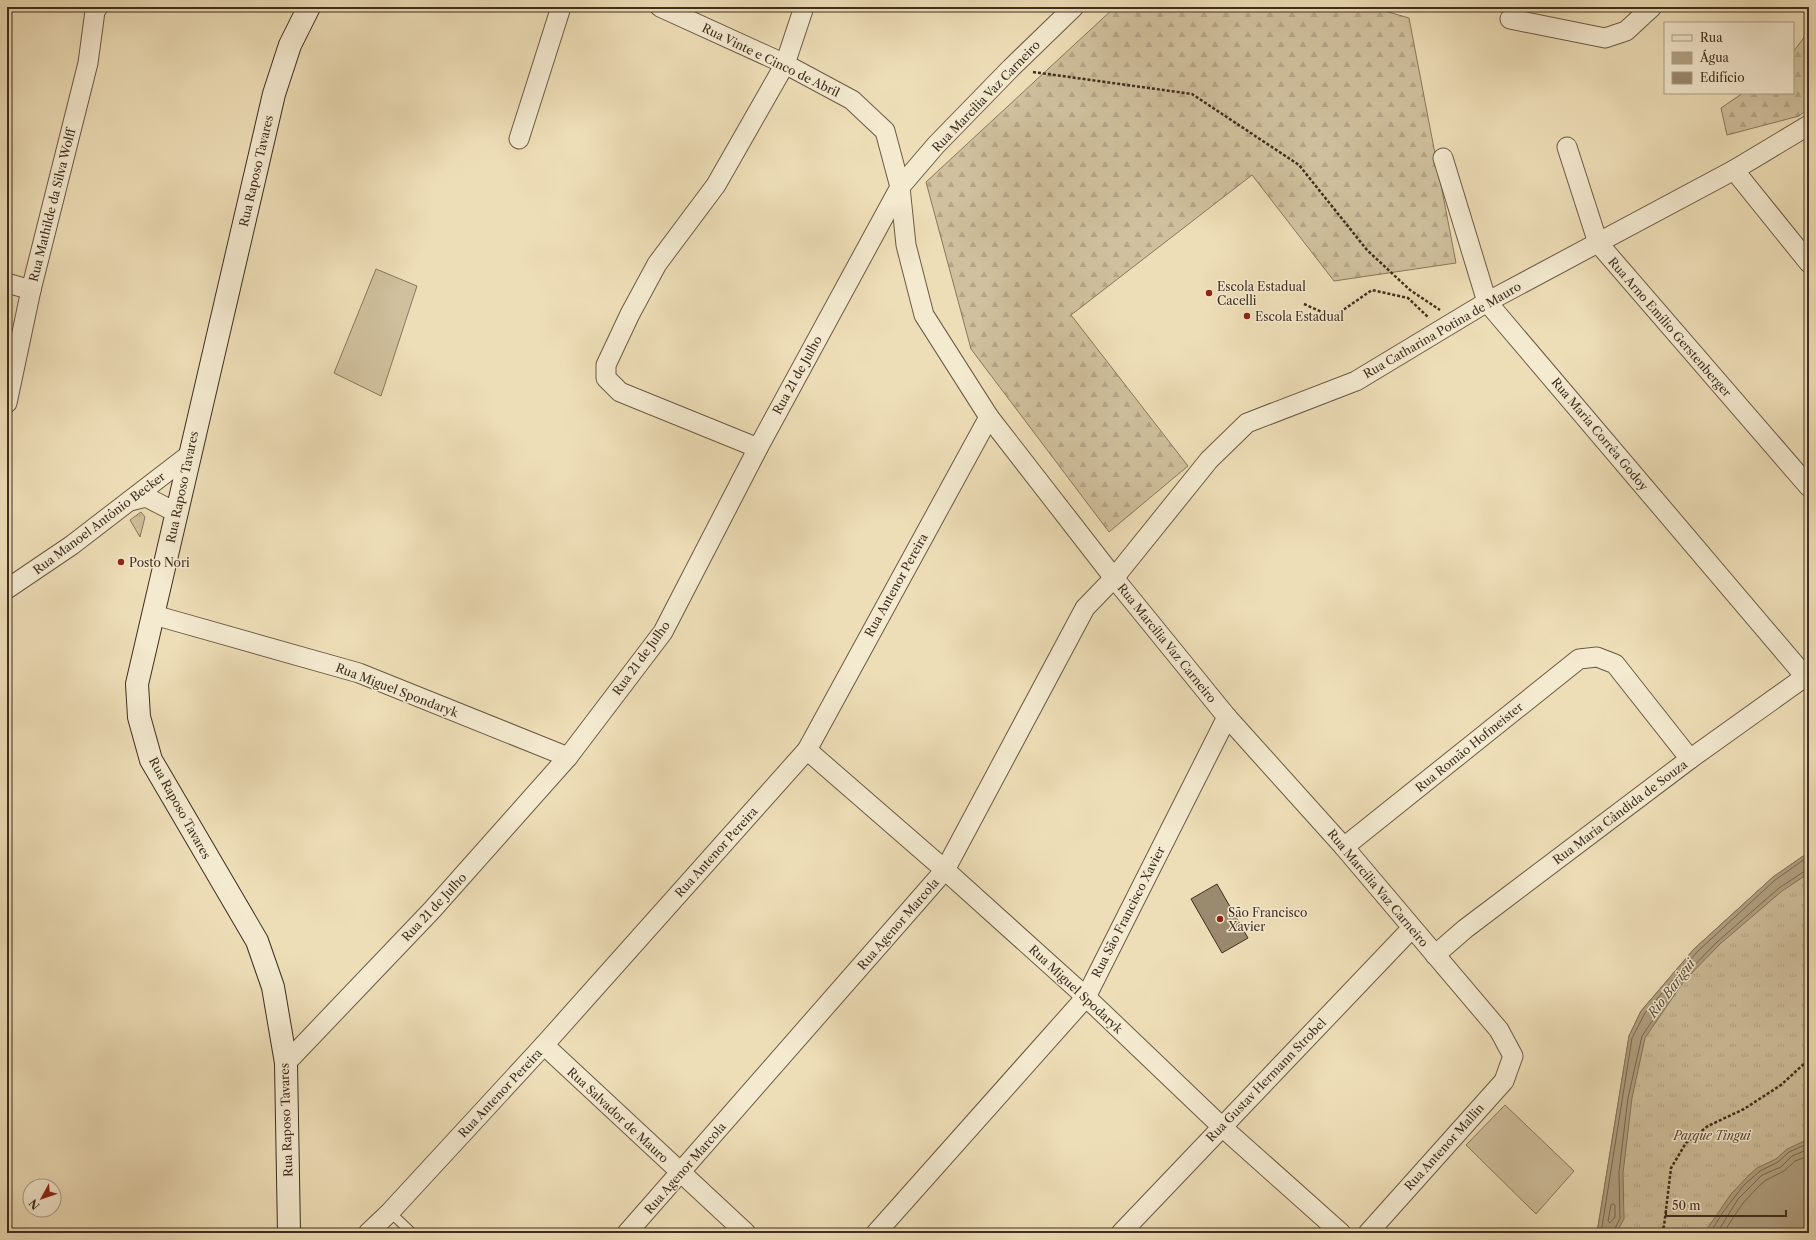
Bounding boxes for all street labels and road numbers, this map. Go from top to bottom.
street label: Rua Vinte e Cinco de Abril [700,20,843,100]
street label: Rua Marcília Vaz Carneiro [929,37,1043,155]
street label: Rua Raposo Tavares [236,114,276,228]
street label: Rua Mathilde da Silva Wolff [26,125,79,283]
street label: Rua Arno Emílio Gerstenberger [1605,254,1735,400]
street label: Rua Catharina Potina de Mauro [1360,279,1524,381]
street label: Rua 21 de Julho [769,333,825,417]
street label: Rua Maria Corrêa Godoy [1548,375,1652,494]
street label: Rua Raposo Tavares [163,430,201,544]
street label: Rua Manoel Antônio Becker [30,469,168,577]
street label: Rua Antenor Pereira [861,530,931,639]
street label: Rua Marcília Vaz Carneiro [1114,580,1220,706]
street label: Rua 21 de Julho [609,618,673,698]
street label: Rua Miguel Spondaryk [334,660,461,721]
street label: Rua Romão Hofmeister [1412,699,1526,795]
street label: Rua Raposo Tavares [146,754,214,862]
street label: Rua Maria Cândida de Souza [1550,756,1691,867]
street label: Rua Antenor Pereira [672,803,761,900]
street label: Rua Marcília Vaz Carneiro [1324,826,1432,950]
street label: Rua São Francisco Xavier [1088,844,1168,980]
street label: Rua 21 de Julho [399,870,469,944]
street label: Rua Agenor Marcola [854,875,942,973]
street label: Rua Miguel Spodaryk [1026,942,1127,1037]
street label: Rua Gustav Hermann Strobel [1203,1015,1329,1145]
street label: Rua Antenor Pereira [455,1045,546,1141]
street label: Rua Raposo Tavares [277,1063,295,1177]
street label: Rua Salvador de Mauro [564,1064,672,1166]
street label: Rua Antenor Mallin [1401,1100,1487,1194]
street label: Rua Agenor Marcola [641,1119,729,1217]

